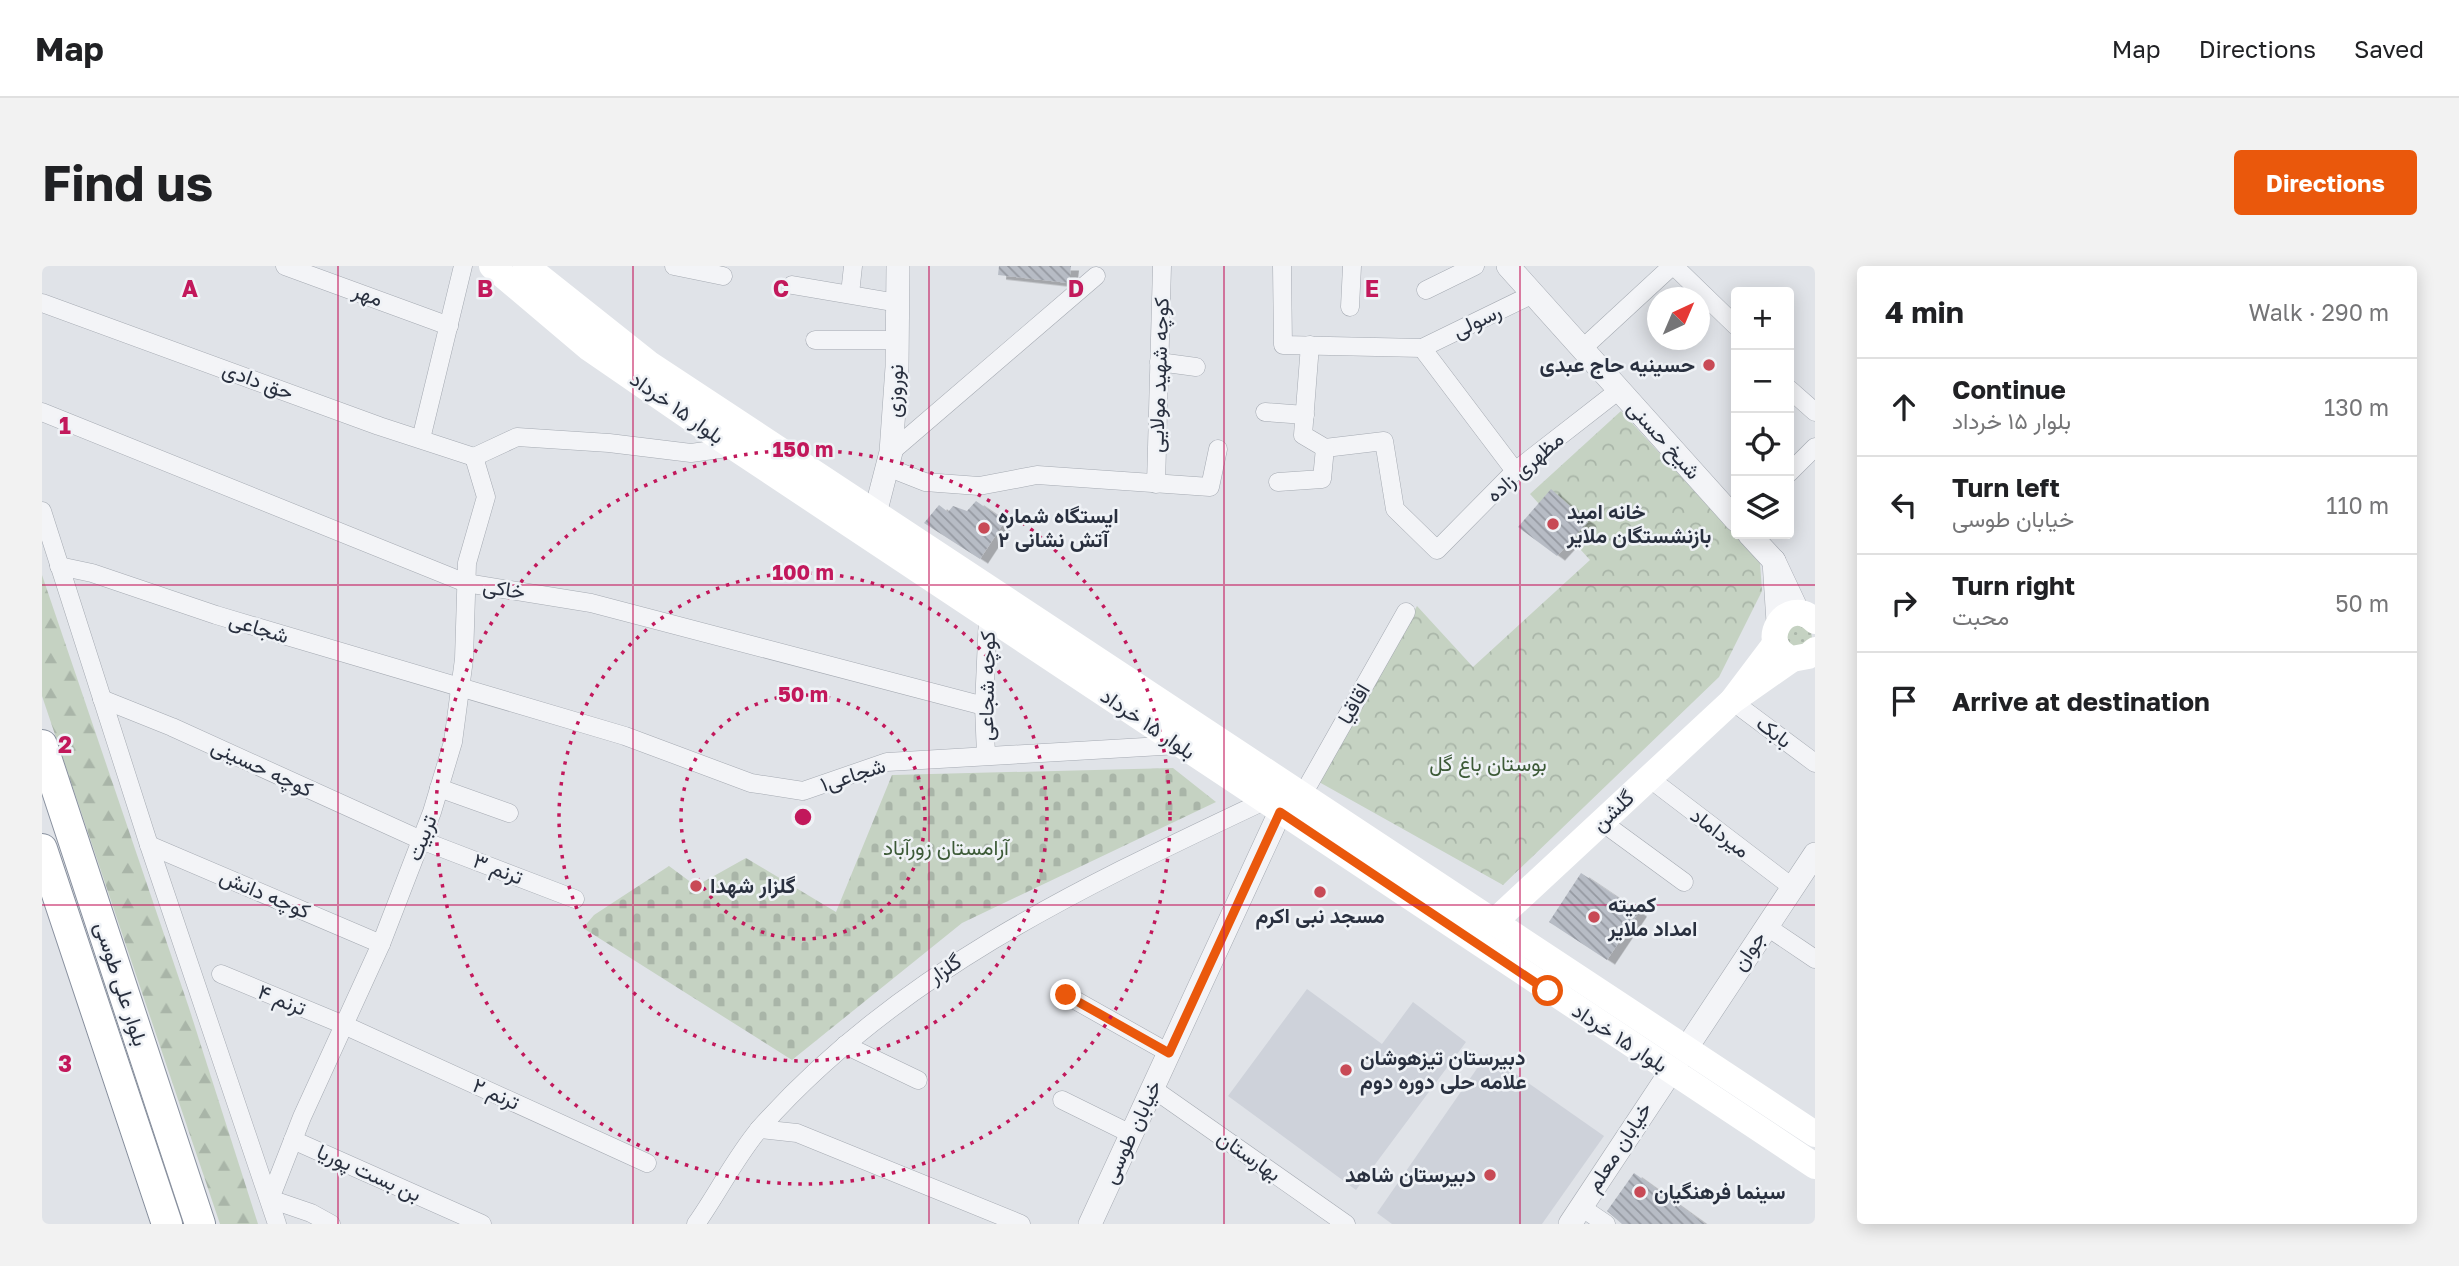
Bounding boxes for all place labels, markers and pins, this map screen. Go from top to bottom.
place label: حسینیه حاج عبدی [1540,351,1695,379]
marker: حسینیه حاج عبدی [1701,357,1717,373]
place label: خانه امید بازنشستگان ملایر [1566,498,1711,549]
place label: ایستگاه شماره ۲ آتش نشانی [998,502,1119,552]
marker: خانه امید بازنشستگان ملایر [1545,516,1561,532]
marker: ایستگاه شماره ۲ آتش نشانی [976,520,992,536]
centre of rings [791,805,815,829]
place label: گلزار شهدا [710,872,795,899]
marker: گلزار شهدا [688,878,704,894]
marker: مسجد نبی اکرم [1312,884,1328,900]
place label: کمیته امداد ملایر [1607,891,1697,942]
place label: مسجد نبی اکرم [1255,902,1385,930]
marker: کمیته امداد ملایر [1586,909,1602,925]
place label: دبیرستان تیزهوشان علامه حلی دوره دوم [1360,1044,1527,1096]
marker: دبیرستان تیزهوشان علامه حلی دوره دوم [1338,1062,1354,1078]
place label: دبیرستان شاهد [1345,1161,1476,1188]
marker: دبیرستان شاهد [1482,1167,1498,1183]
place label: سینما فرهنگیان [1654,1178,1786,1205]
marker: سینما فرهنگیان [1632,1184,1648,1200]

